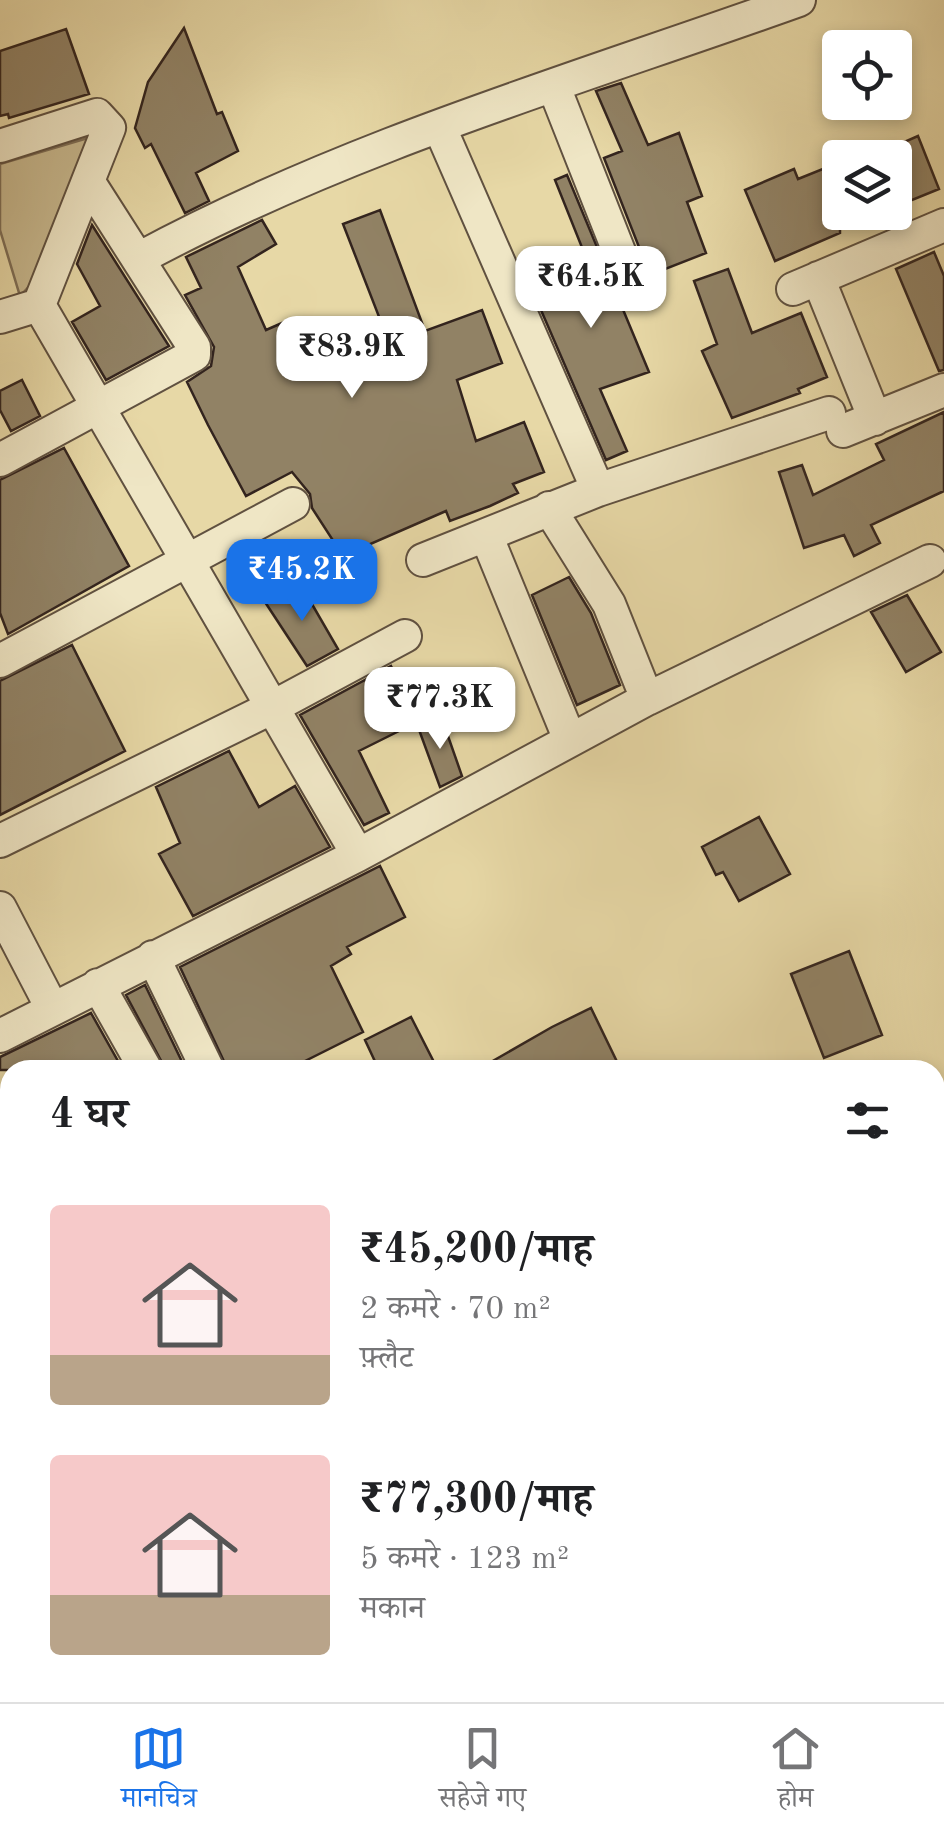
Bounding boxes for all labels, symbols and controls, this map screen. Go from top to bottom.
map controls [822,30,912,230]
button: locate [822,30,912,120]
button: layers [822,140,912,230]
pin: ₹64.5K [510,246,672,331]
text: ₹64.5K [537,262,645,294]
pin: ₹83.9K [271,316,433,401]
text: ₹83.9K [298,332,406,364]
pin: ₹45.2K [221,539,383,624]
text: ₹45.2K [248,555,356,587]
pin: ₹77.3K [359,667,521,752]
text: ₹77.3K [386,683,494,715]
icon: filters [840,1093,895,1148]
text: 4 घर [50,1095,128,1137]
text: ₹45,200/माह [360,1230,593,1272]
icon: home [130,1245,250,1365]
text: 2 कमरे · 70 m² [360,1294,551,1326]
text: फ़्लैट [360,1344,413,1376]
text: ₹77,300/माह [360,1480,593,1522]
icon: home [130,1495,250,1615]
text: 5 कमरे · 123 m² [360,1544,569,1576]
text: मकान [360,1594,425,1626]
tab: मानचित्र [121,1721,197,1825]
tab: सहेजे गए [439,1721,526,1825]
tab: होम [768,1721,823,1825]

